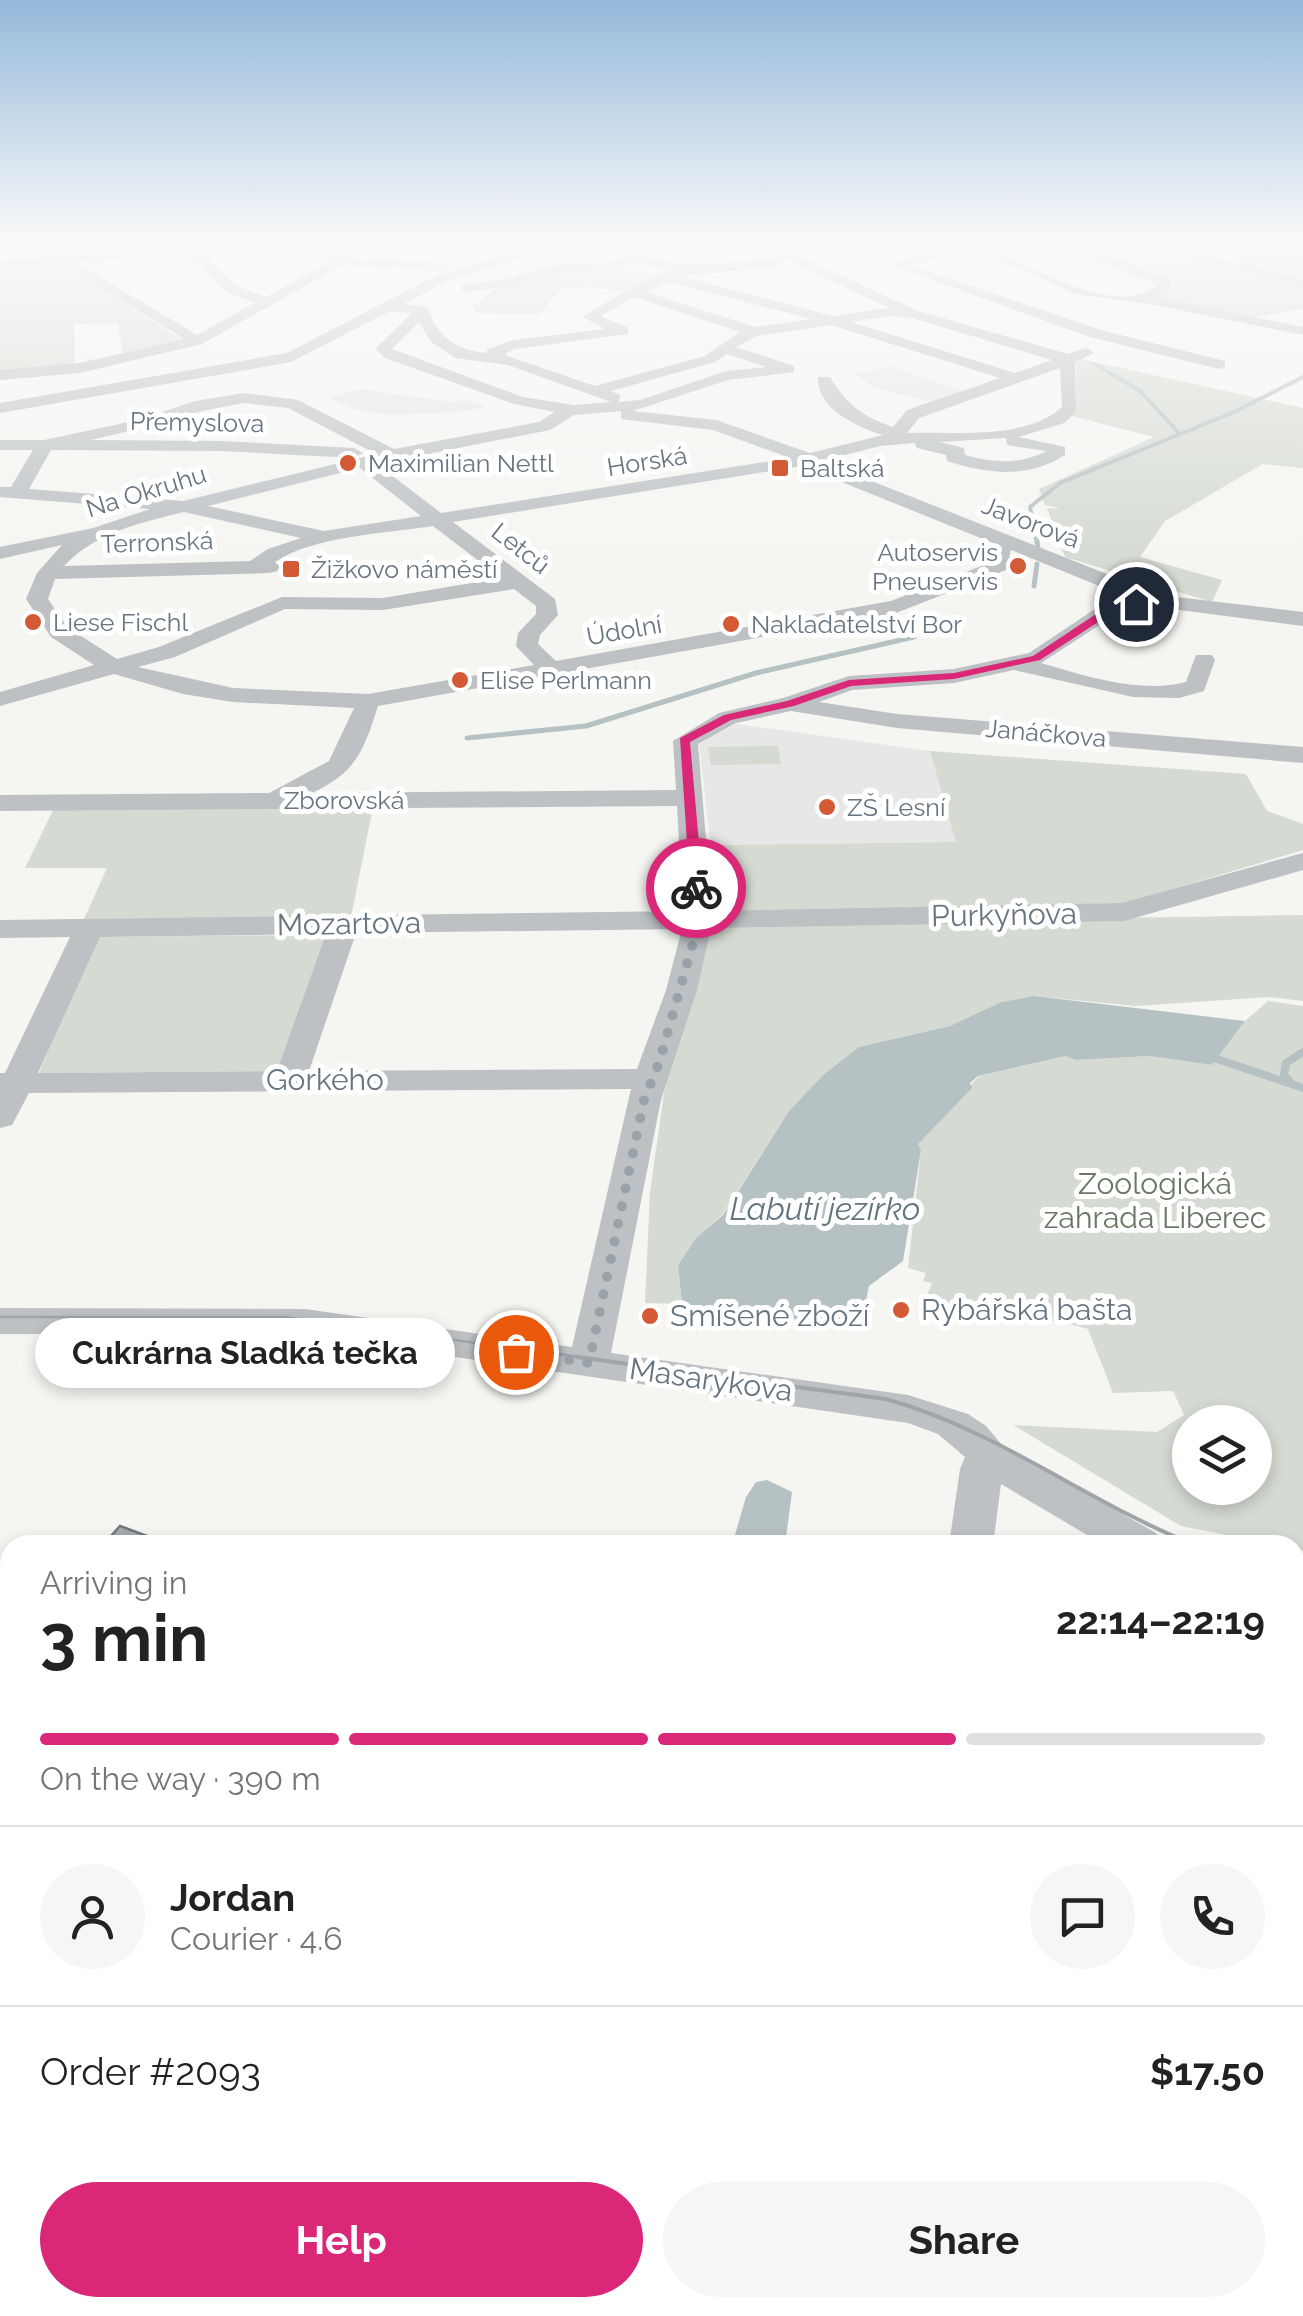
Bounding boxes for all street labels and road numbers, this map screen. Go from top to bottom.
street label: Přemyslova [130,406,264,438]
street label: Horská [605,440,689,482]
street label: Na Okruhu [82,458,210,524]
street label: Javorová [978,490,1084,554]
street label: Letců [486,516,556,580]
street label: Terronská [100,525,214,559]
street label: Údolní [584,609,665,651]
street label: Janáčkova [984,713,1108,753]
street label: Zborovská [284,785,404,815]
street label: Purkyňova [931,896,1077,933]
street label: Mozartova [277,905,421,942]
street label: Gorkého [266,1062,384,1097]
street label: Masarykova [627,1351,795,1408]

